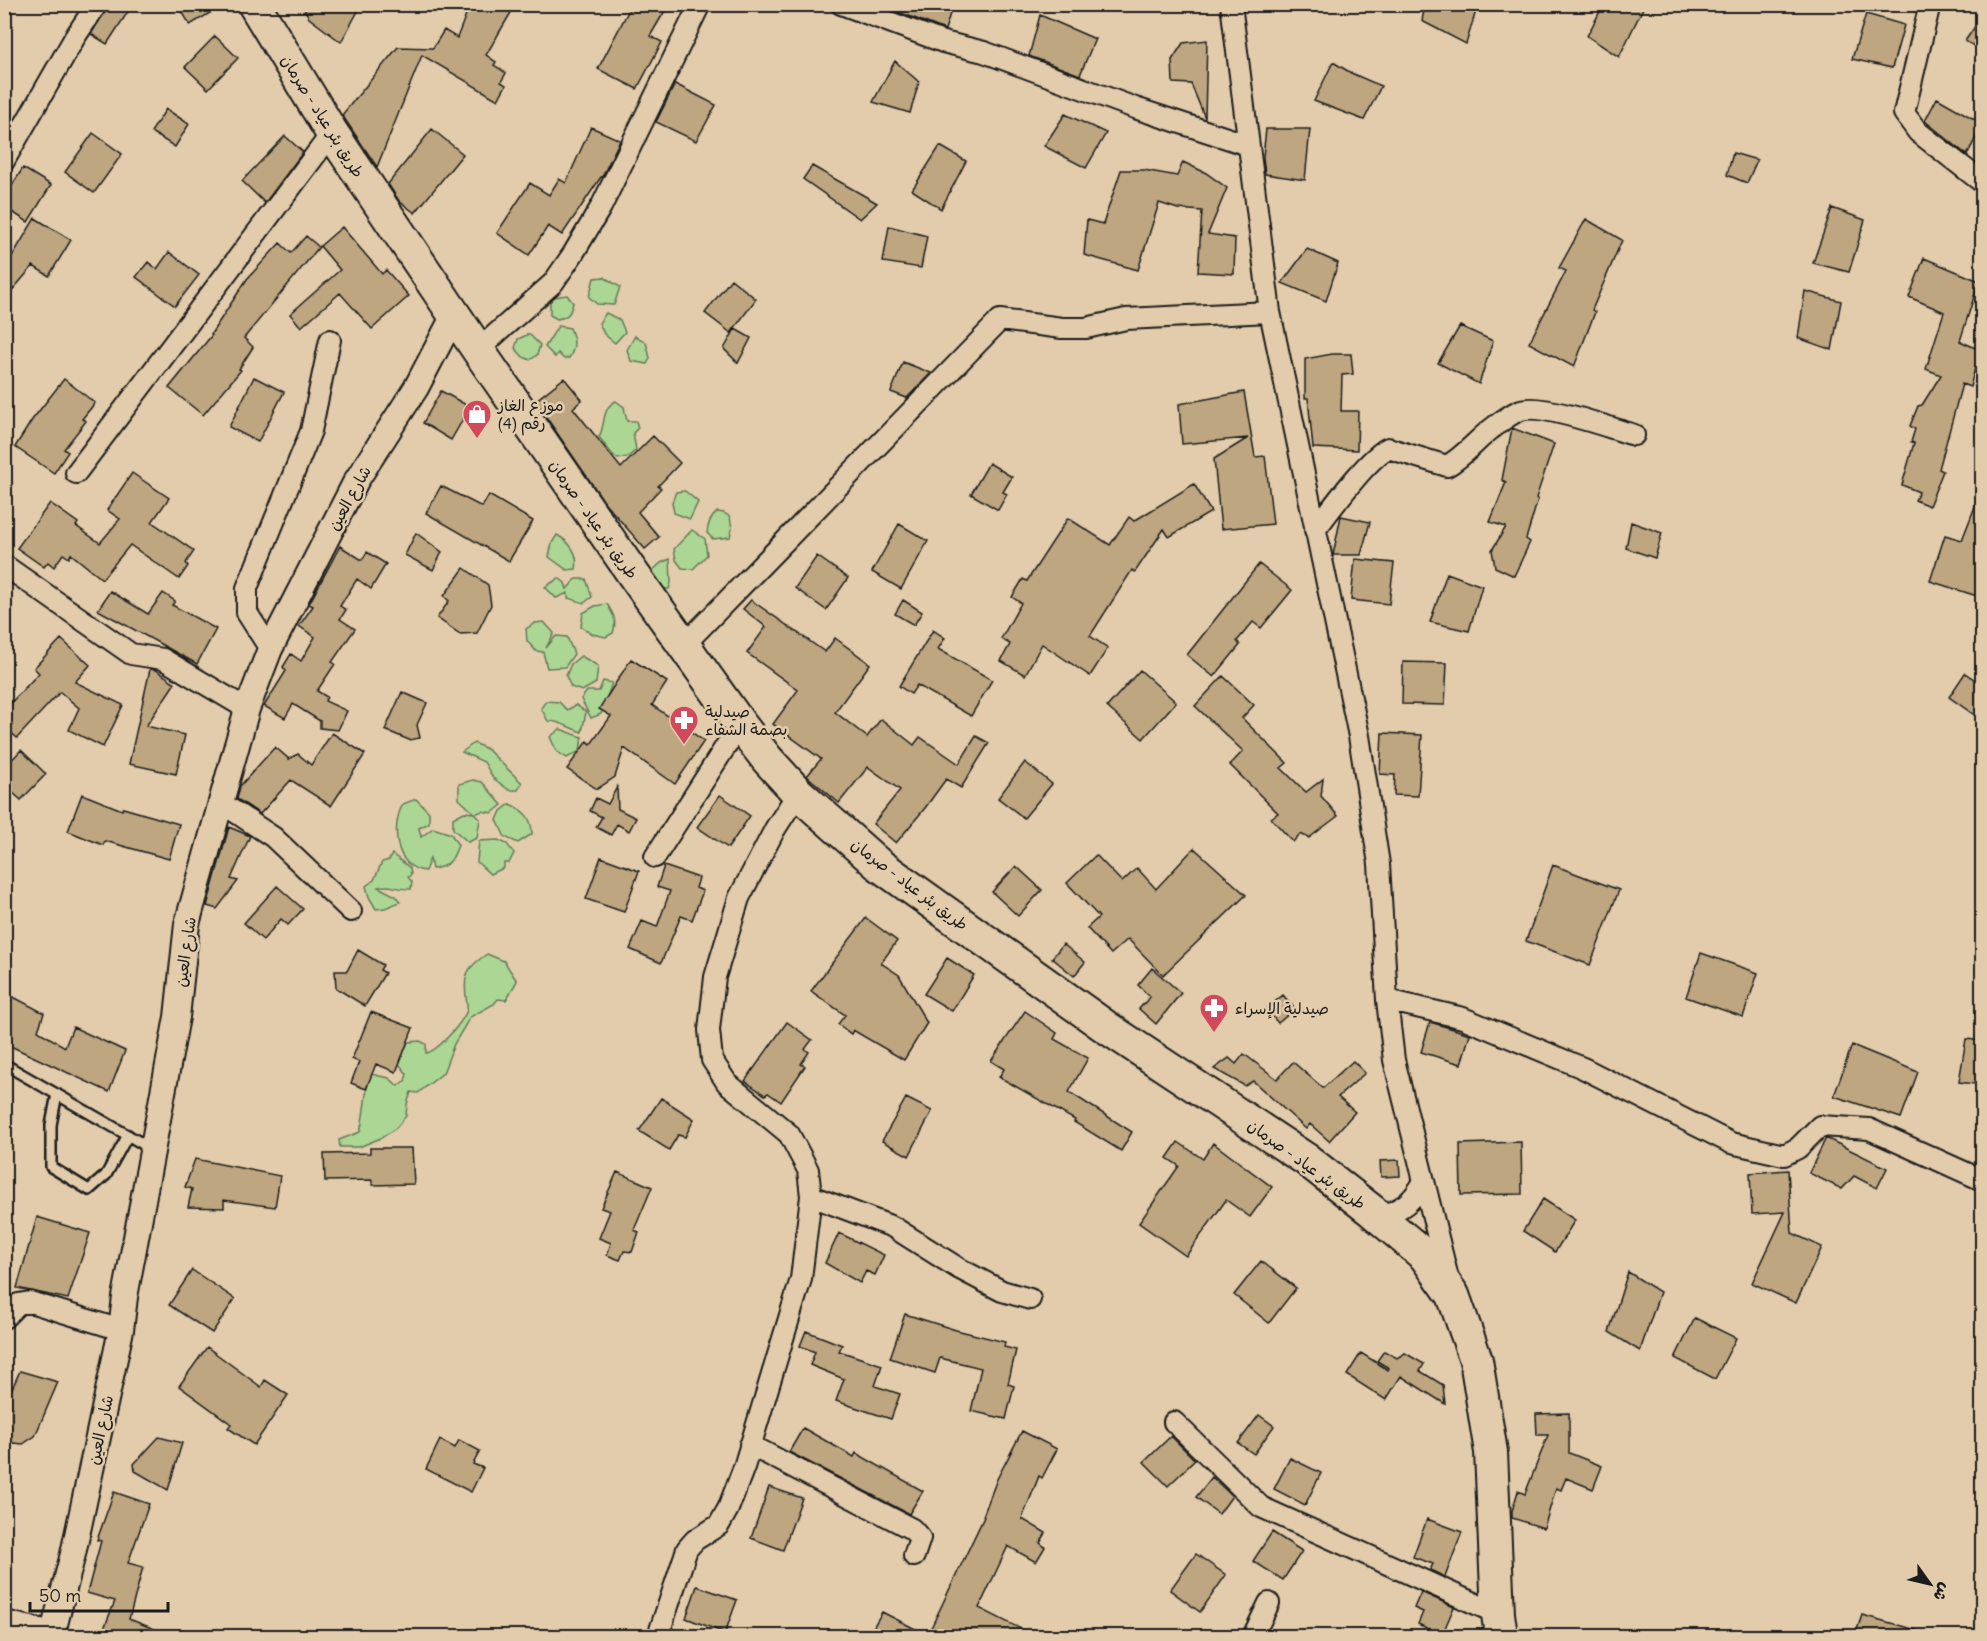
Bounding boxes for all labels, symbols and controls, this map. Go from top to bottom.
street label: طريق بئر عياد - صرمان [277,51,369,181]
place label: موزع الغاز رقم (4) [496,395,564,436]
shop icon: موزع الغاز رقم (4) [461,398,493,440]
street label: طريق بئر عياد - صرمان [545,456,643,582]
street label: شارع العين [323,462,377,535]
place label: صيدلية بصمة الشفاء [705,701,788,739]
pharmacy icon: صيدلية بصمة الشفاء [668,704,700,746]
street label: طريق بئر عياد - صرمان [848,834,972,934]
street label: شارع العين [170,916,202,989]
pharmacy icon: صيدلية الإسراء [1198,992,1230,1034]
place label: صيدلية الإسراء [1235,998,1329,1019]
street label: طريق بئر عياد - صرمان [1244,1114,1370,1214]
street label: شارع العين [83,1393,119,1467]
north arrow [1900,1554,1960,1614]
scale bar [30,1575,168,1613]
text: ش [1929,1579,1956,1605]
text: 50 m [39,1584,81,1607]

